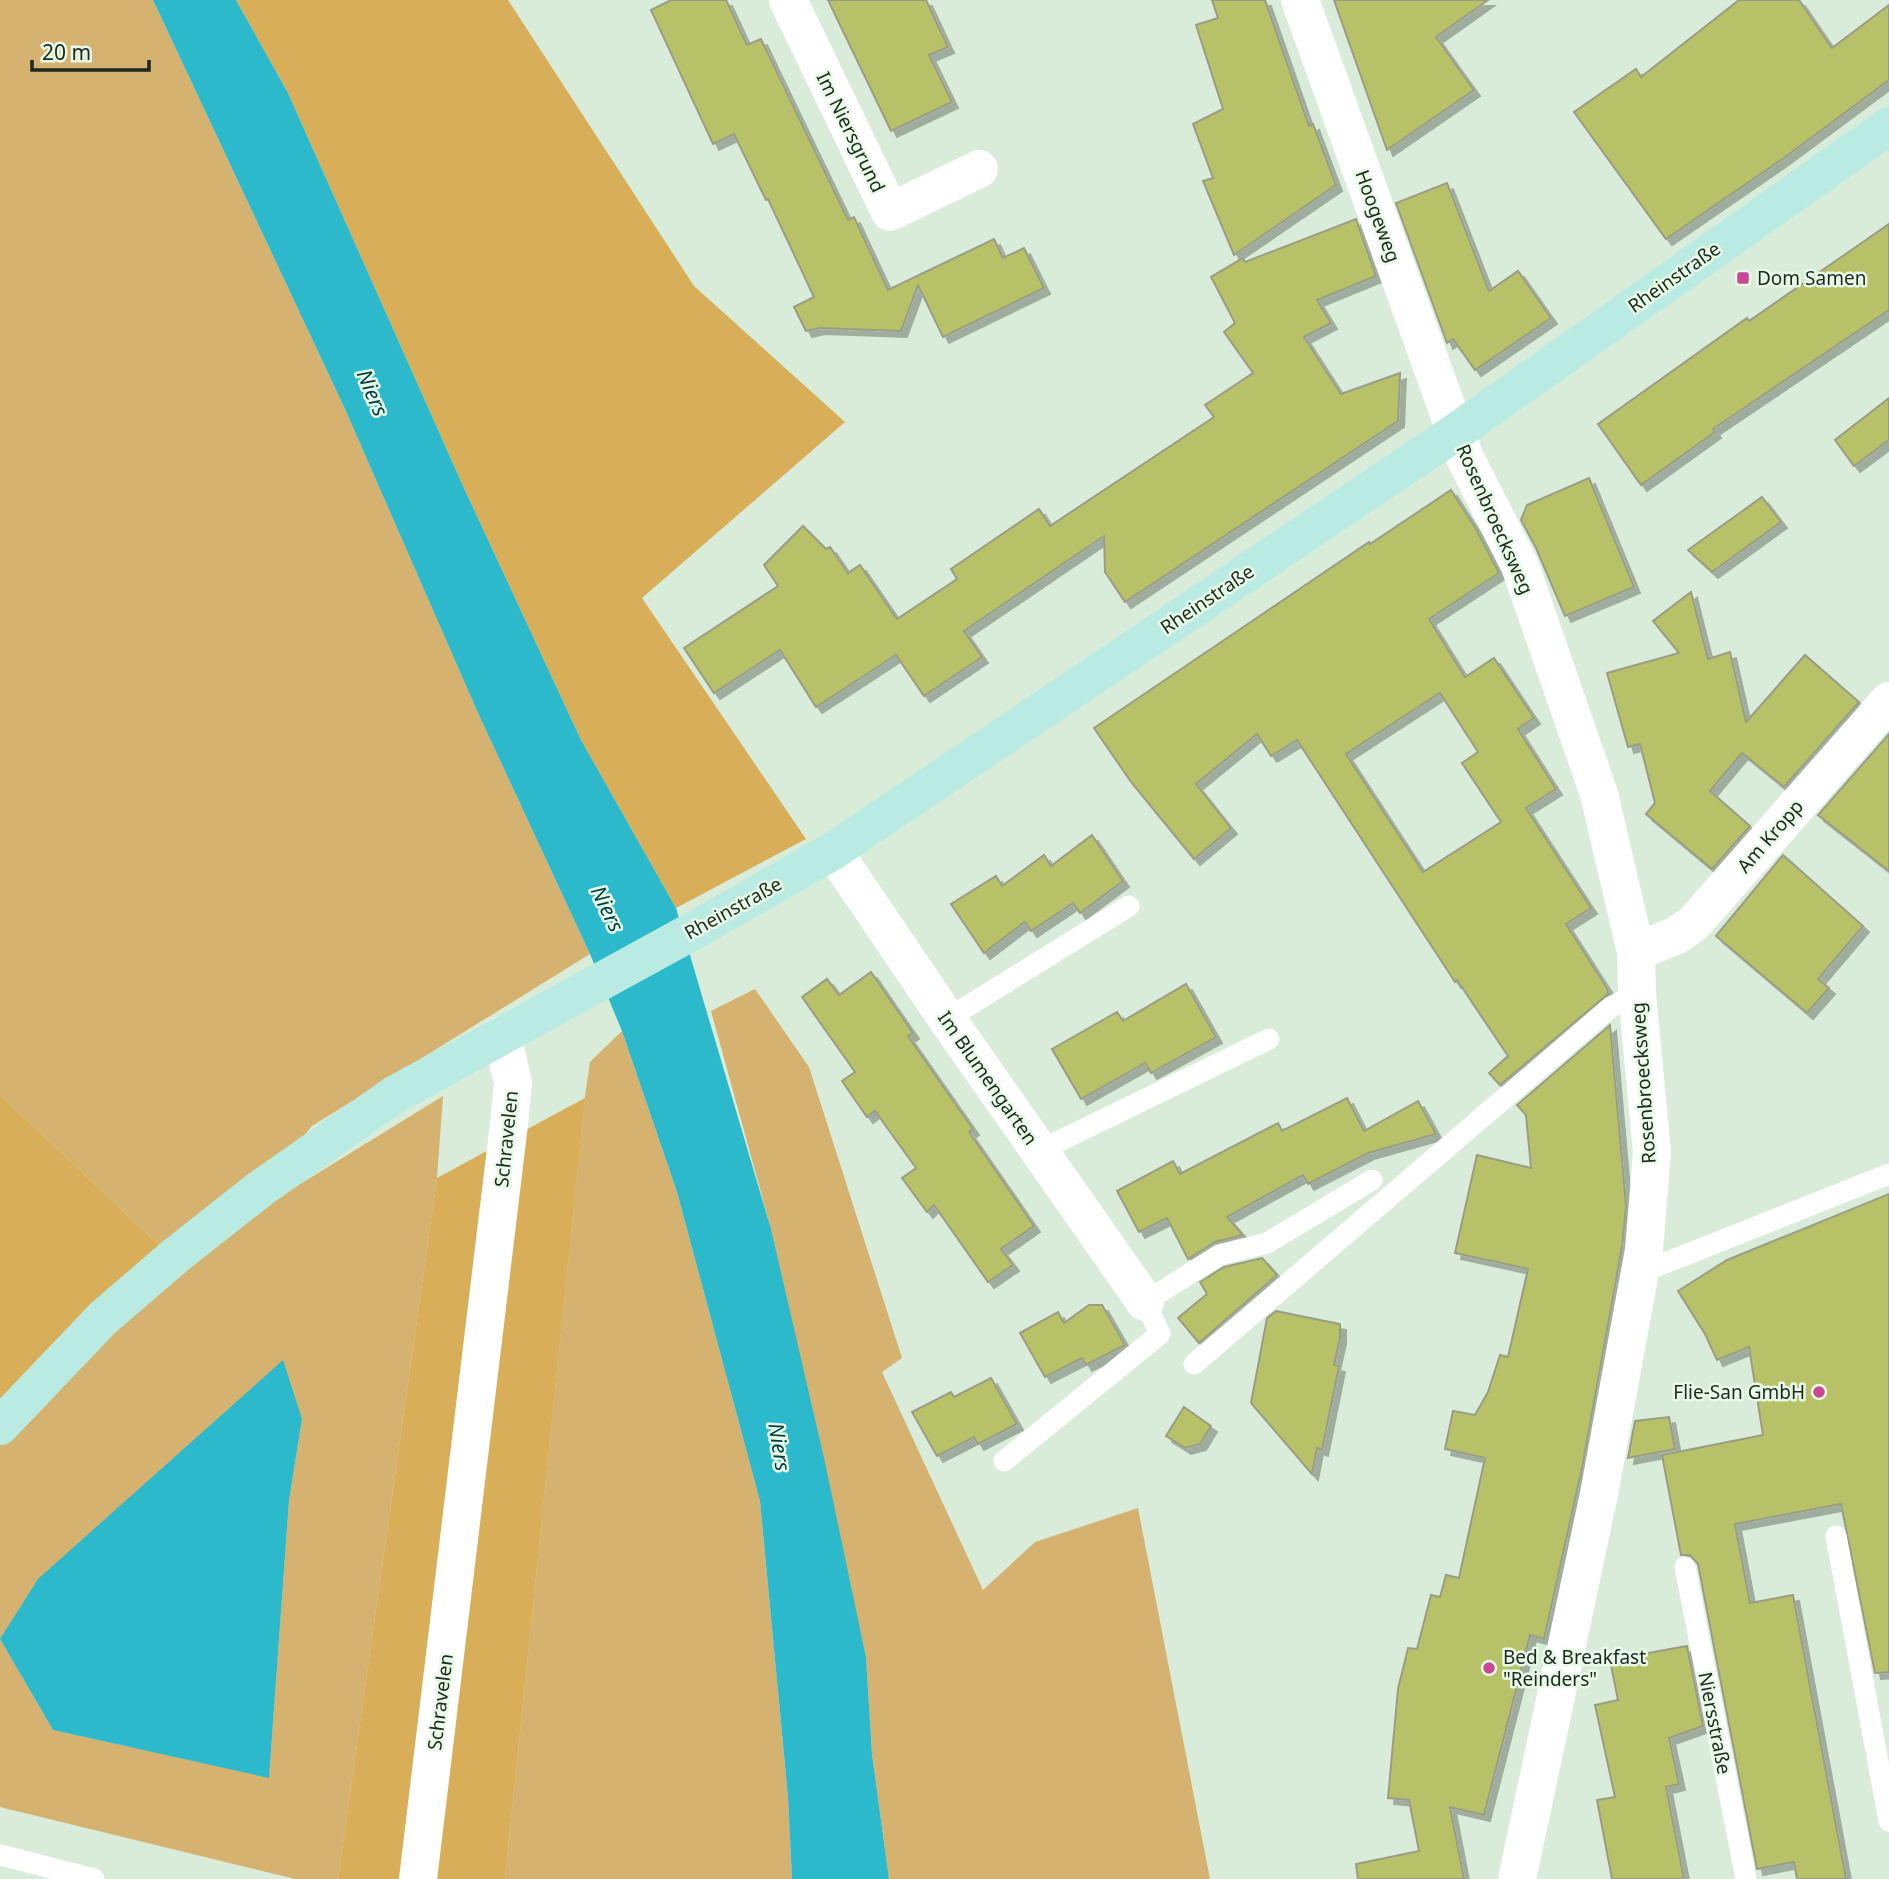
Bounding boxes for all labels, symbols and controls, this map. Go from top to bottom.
scale bar [32,28,149,72]
text: 20 m [42,38,91,66]
street label: Im Niersgrund [811,67,891,197]
street label: Hoogeweg [1349,166,1407,266]
street label: Rheinstraße [1622,235,1726,319]
place label: Dom Samen [1757,265,1866,291]
marker: Dom Samen [1735,270,1751,286]
water label: Niers [351,365,395,420]
street label: Rosenbroecksweg [1450,440,1540,598]
street label: Rheinstraße [1155,558,1259,640]
street label: Am Kropp [1731,794,1809,878]
street label: Rheinstraße [680,871,786,945]
water label: Niers [585,881,631,936]
street label: Rosenbroecksweg [1624,1001,1662,1165]
street label: Im Blumengarten [932,1006,1044,1150]
street label: Schravelen [488,1089,524,1189]
place label: Flie-San GmbH [1673,1379,1805,1405]
marker: Flie-San GmbH [1811,1384,1827,1400]
water label: Niers [762,1421,798,1473]
place label: Bed & Breakfast "Reinders" [1503,1644,1646,1692]
street label: Schravelen [421,1652,459,1752]
marker: Bed & Breakfast "Reinders" [1481,1660,1497,1676]
street label: Niersstraße [1692,1670,1738,1776]

